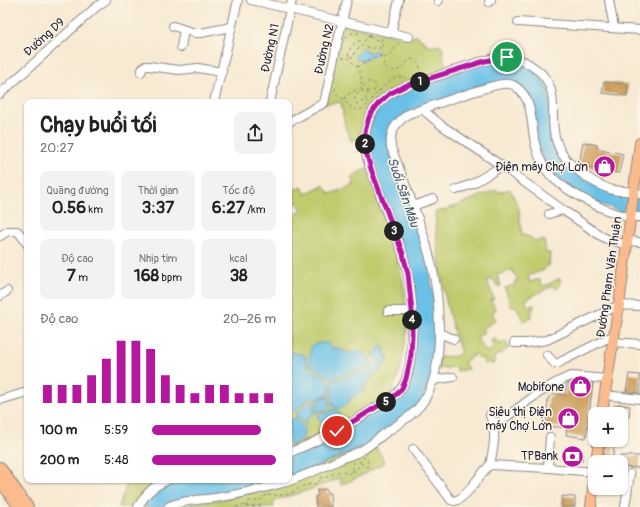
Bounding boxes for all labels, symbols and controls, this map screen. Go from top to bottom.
street label: Đường D9 [21,15,68,60]
street label: Đường N1 [258,22,283,74]
street label: Đường N2 [311,22,338,76]
pin [490,40,524,74]
icon: arrive [496,46,518,68]
pin: 1 [410,72,430,92]
text: 1 [418,75,422,88]
text: Chạy buổi tối [40,111,157,139]
button: share [234,112,276,154]
pin: 2 [355,134,375,154]
text: 2 [362,137,368,150]
text: 20:27 [40,140,74,156]
shop icon: Điện máy Chợ Lớn [591,154,617,180]
water label: Suối Săn Máu [384,155,423,231]
place label: Điện máy Chợ Lớn [495,160,588,175]
text: Quãng đường [46,184,109,197]
text: Thời gian [138,184,178,197]
text: Tốc độ [222,184,255,197]
text: 0.56 [52,197,86,218]
text: 3:37 [142,197,174,218]
text: 6:27 [212,197,245,218]
text: km [86,203,103,216]
text: /km [245,203,265,216]
street label: Đường Phạm Văn Thuận [594,215,625,339]
pin: 3 [384,221,404,241]
text: 3 [391,224,397,237]
text: Độ cao [61,252,94,265]
text: Nhịp tim [139,252,177,265]
text: kcal [230,252,248,265]
text: 7 [67,265,76,286]
text: 168 [134,265,159,286]
text: 38 [230,265,248,286]
text: m [76,271,88,284]
text: bpm [159,271,182,284]
pin: 4 [402,310,422,330]
text: Độ cao [40,311,78,327]
text: 20–26 m [223,311,276,327]
text: 4 [409,313,415,326]
shop icon: Mobifone [567,374,593,400]
place label: Mobifone [518,380,564,395]
pin: 5 [376,392,396,412]
text: 5 [383,395,389,408]
place label: Siêu thị Điện máy Chợ Lớn [485,405,552,434]
shop icon: Siêu thị Điện máy Chợ Lớn [555,406,581,432]
map controls [588,407,628,495]
button: + [588,407,628,447]
pin [320,414,354,448]
icon: check [326,420,348,442]
text: 100 m [40,422,77,438]
text: 5:59 [104,422,128,438]
bank icon: TPBank [560,443,586,469]
place label: TPBank [521,449,558,464]
text: 200 m [40,452,79,468]
text: 5:48 [104,452,129,468]
button: − [588,455,628,495]

